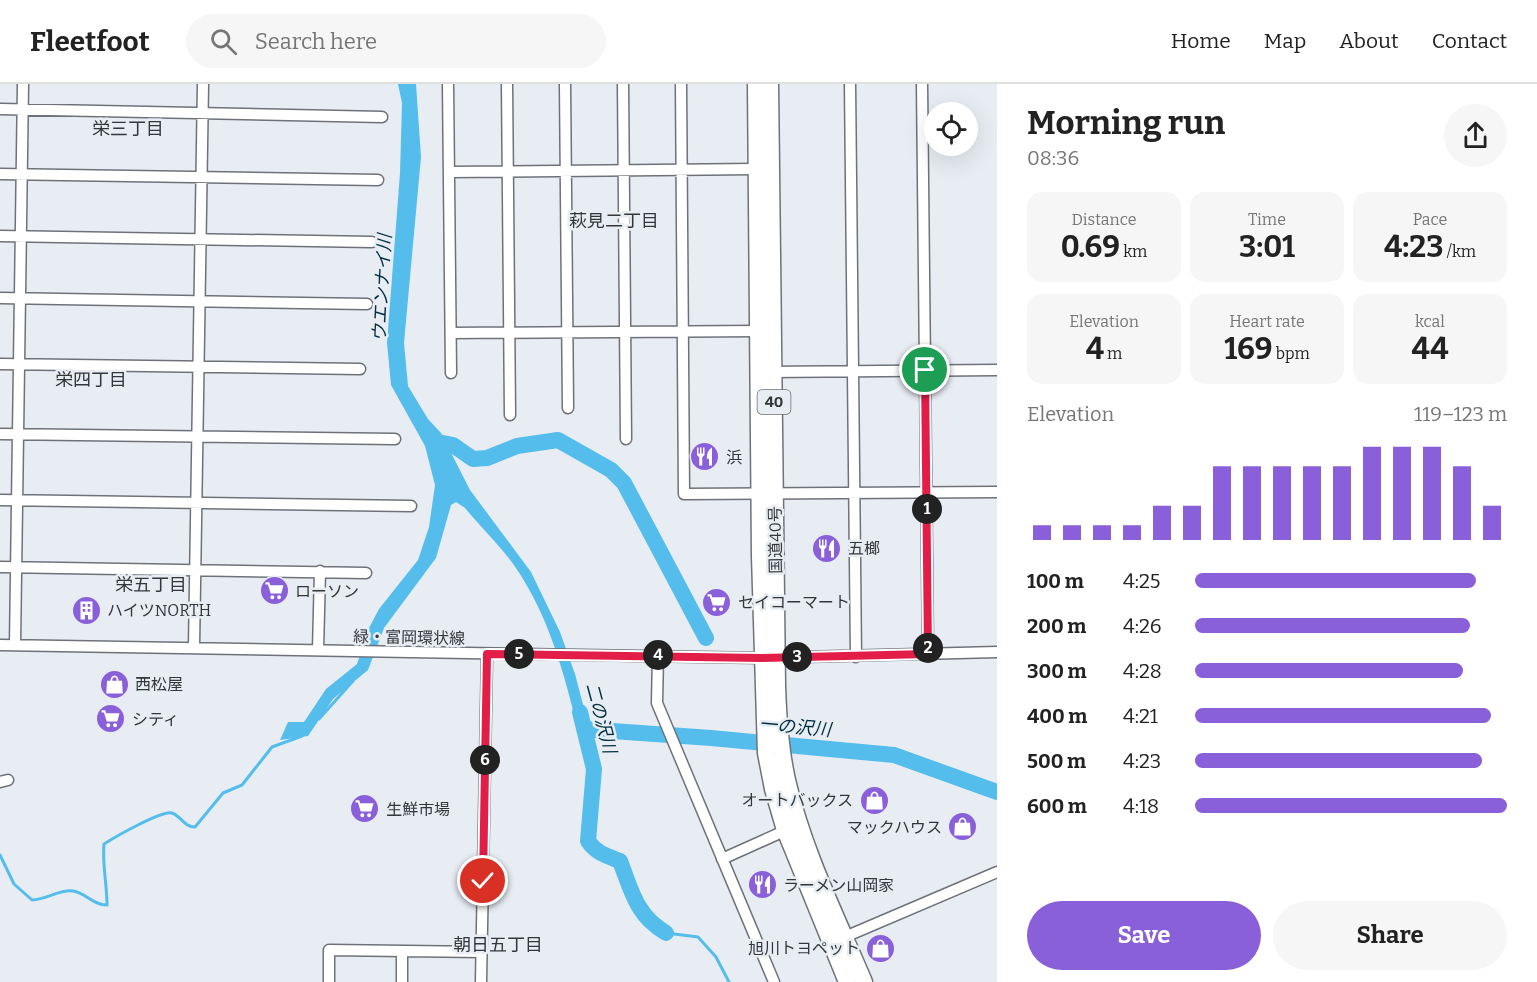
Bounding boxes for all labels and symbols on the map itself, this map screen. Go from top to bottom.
district label: 栄三丁目 [92,118,164,140]
district label: 萩見二丁目 [569,210,659,232]
water label: ウエンナイ川 [368,232,396,343]
pin [899,344,950,395]
district label: 栄四丁目 [55,369,127,391]
road number: 40 [758,390,790,414]
restaurant icon: 浜 [689,441,721,473]
place label: 浜 [726,448,742,467]
pin: 1 [912,494,942,524]
street label: 国道40号 [765,506,786,574]
restaurant icon: 五榔 [811,532,843,564]
place label: 五榔 [848,539,880,558]
district label: 栄五丁目 [115,574,187,596]
supermarket icon: ローソン [258,575,290,607]
place label: ローソン [295,582,359,601]
supermarket icon: セイコーマート [701,586,733,618]
place label: セイコーマート [738,593,850,612]
building icon: ハイツNORTH [70,594,102,626]
place label: ハイツNORTH [107,601,211,620]
street label: 緑・富岡環状線 [353,627,465,648]
pin: 2 [913,633,943,663]
pin: 5 [504,639,534,669]
pin: 4 [643,640,673,670]
pin: 3 [782,642,812,672]
shop icon: 西松屋 [98,668,130,700]
place label: 西松屋 [135,675,183,694]
water label: 二の沢川 [581,680,621,758]
supermarket icon: シティ [95,703,127,735]
place label: シティ [132,710,179,729]
water label: 一の沢川 [758,713,834,741]
pin: 6 [470,745,500,775]
shop icon: オートバックス [858,784,890,816]
place label: オートバックス [741,791,853,810]
supermarket icon: 生鮮市場 [349,793,381,825]
place label: 生鮮市場 [386,800,450,819]
shop icon: マックハウス [947,811,979,843]
place label: マックハウス [847,818,942,837]
pin [457,855,508,906]
restaurant icon: ラーメン山岡家 [746,869,778,901]
place label: ラーメン山岡家 [783,876,894,895]
shop icon: 旭川トヨペット [865,932,897,964]
district label: 朝日五丁目 [453,934,543,956]
place label: 旭川トヨペット [748,939,860,958]

